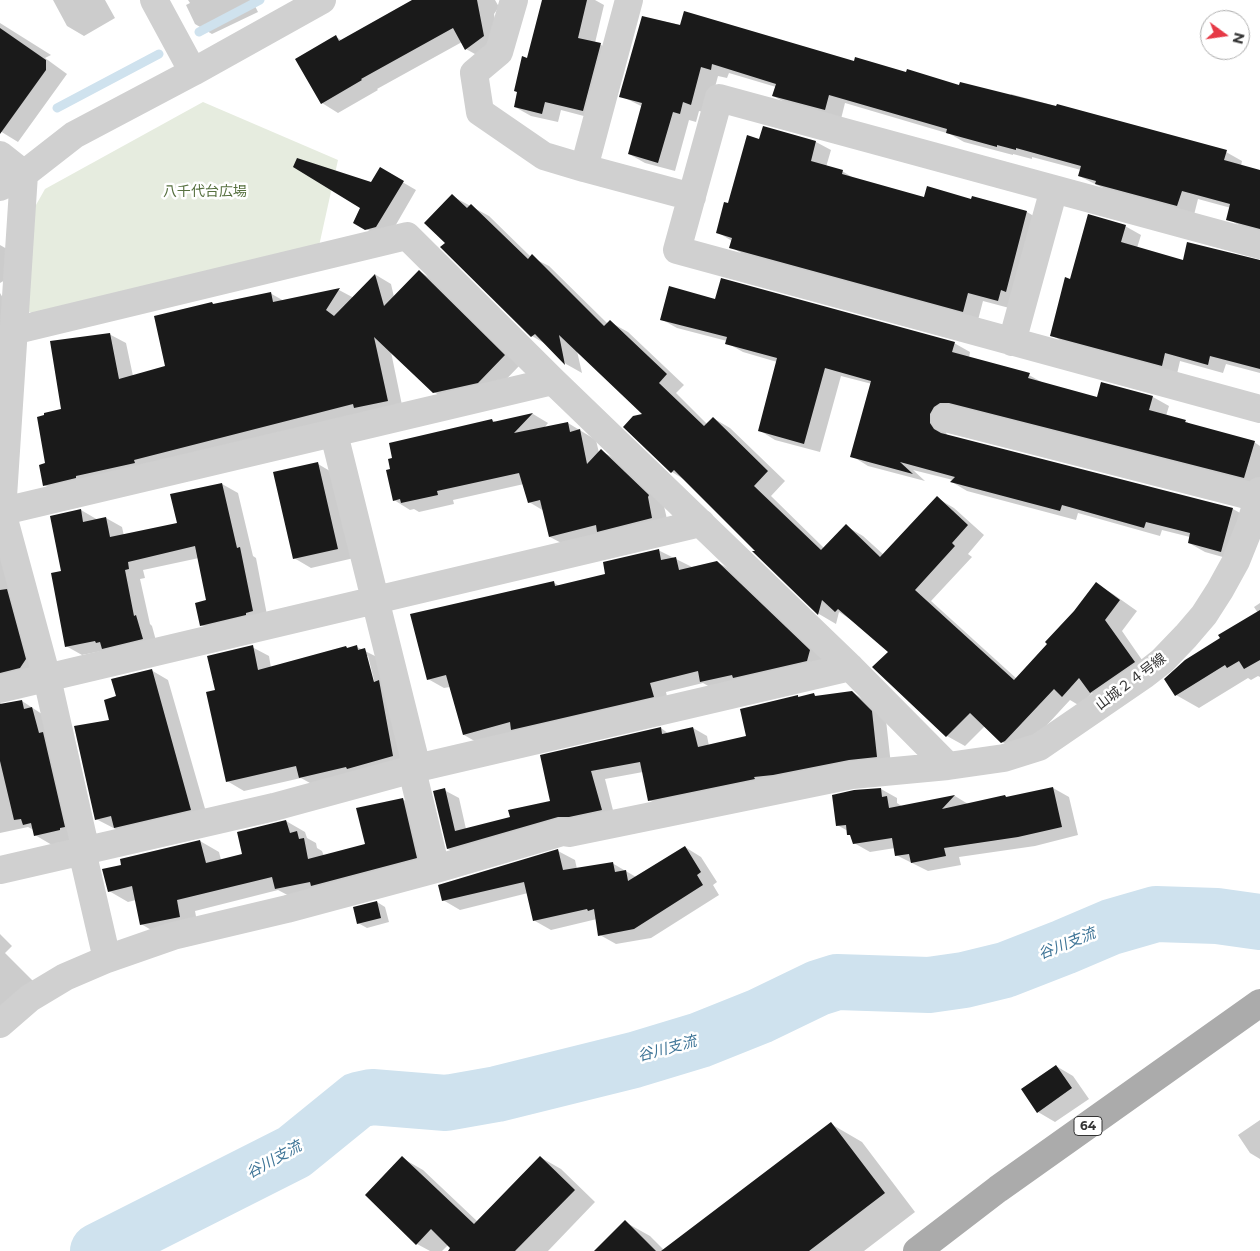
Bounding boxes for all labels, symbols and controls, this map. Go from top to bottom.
north arrow [1200,10,1250,60]
text: N [1228,31,1249,46]
park label: 八千代台広場 [163,184,247,200]
street label: 山城２４号線 [1092,650,1170,714]
water label: 谷川支流 [1036,924,1098,964]
water label: 谷川支流 [636,1033,698,1065]
road number: 64 [1074,1116,1102,1136]
water label: 谷川支流 [243,1138,305,1182]

